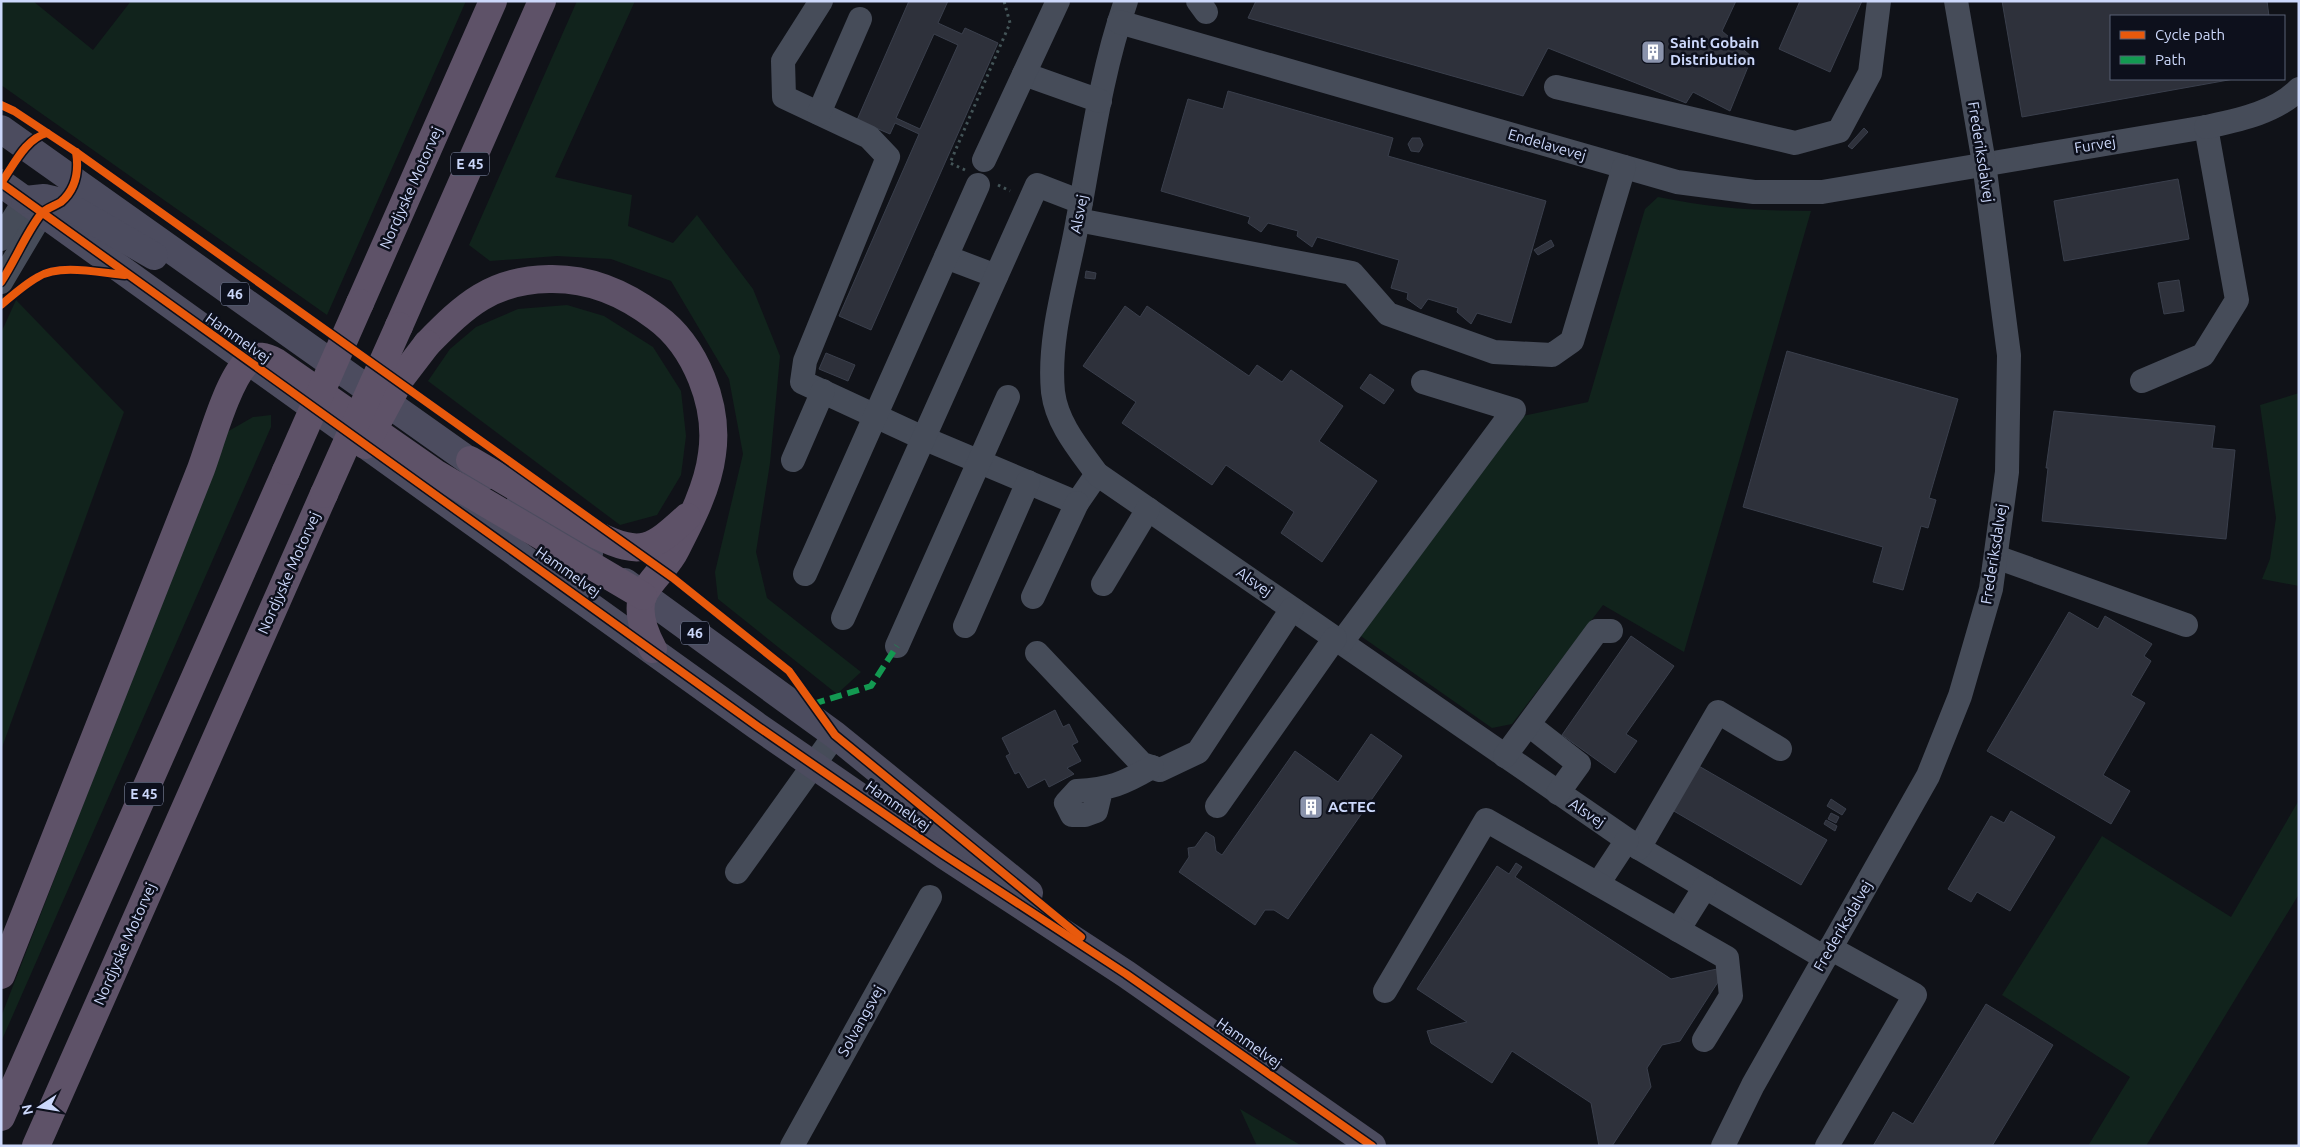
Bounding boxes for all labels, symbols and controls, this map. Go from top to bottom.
legend [2110,15,2285,80]
text: Cycle path [2155,26,2225,43]
place label: Saint Gobain Distribution [1670,34,1759,68]
building icon: Saint Gobain Distribution [1640,39,1666,65]
text: Path [2155,51,2186,68]
street label: Frederiksdalvej [1965,100,1998,203]
street label: Nordjyske Motorvej [376,124,445,252]
street label: Endelavevej [1506,125,1588,164]
street label: Furvej [2073,133,2117,156]
road number: E 45 [451,152,489,175]
street label: Alsvej [1066,193,1091,235]
road number: 46 [221,282,249,306]
street label: Hammelvej [203,309,274,366]
street label: Frederiksdalvej [1977,502,2010,605]
street label: Nordjyske Motorvej [254,509,323,637]
street label: Hammelvej [533,543,604,600]
street label: Alsvej [1233,563,1275,600]
road number: 46 [681,622,709,644]
street label: Hammelvej [863,777,934,834]
road number: E 45 [125,782,163,806]
building icon: ACTEC [1298,794,1324,820]
street label: Alsvej [1566,795,1608,831]
place label: ACTEC [1328,798,1376,815]
street label: Frederiksdalvej [1810,877,1875,974]
street label: Nordjyske Motorvej [90,880,159,1008]
street label: Solvangsvej [834,982,887,1059]
street label: Hammelvej [1214,1014,1285,1071]
north arrow [15,1082,65,1132]
text: N [18,1103,36,1116]

